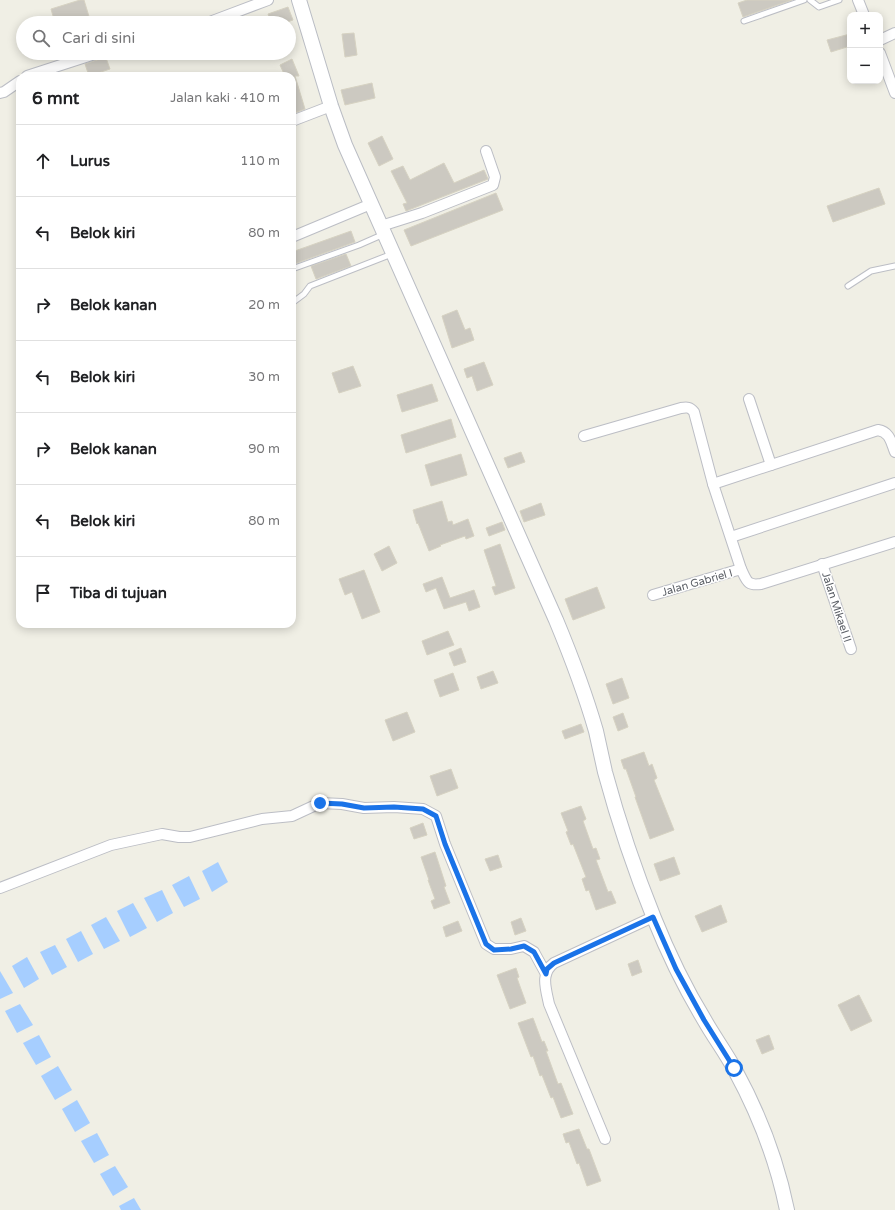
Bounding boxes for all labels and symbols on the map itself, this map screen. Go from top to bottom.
street label: Jalan Gabriel I [660,566,734,599]
street label: Jalan Mikael II [819,570,854,644]
route end [311,794,329,812]
route start [725,1059,743,1077]

